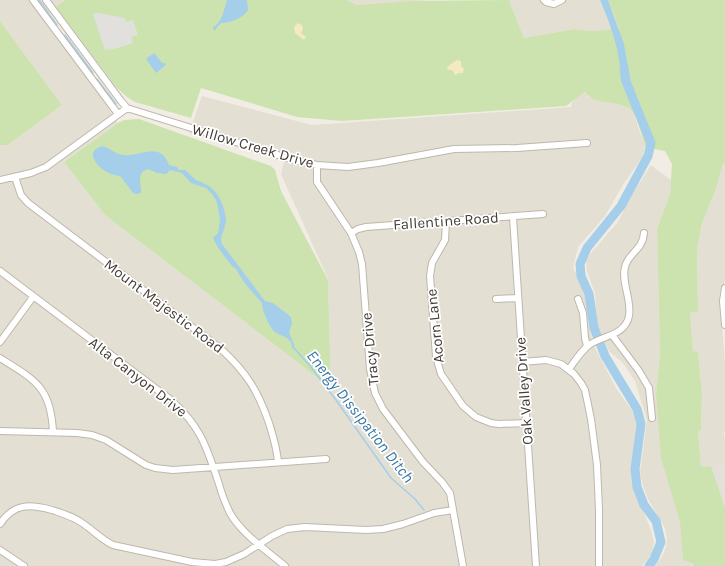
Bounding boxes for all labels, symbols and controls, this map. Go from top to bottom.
street label: Willow Creek Drive [190,120,316,172]
street label: Fallentine Road [393,208,499,234]
street label: Mount Majestic Road [101,255,227,357]
street label: Acorn Lane [422,288,448,364]
street label: Tracy Drive [357,312,383,386]
street label: Alta Canyon Drive [85,333,191,421]
street label: Oak Valley Drive [511,337,537,445]
water label: Energy Dissipation Ditch [303,346,418,486]

